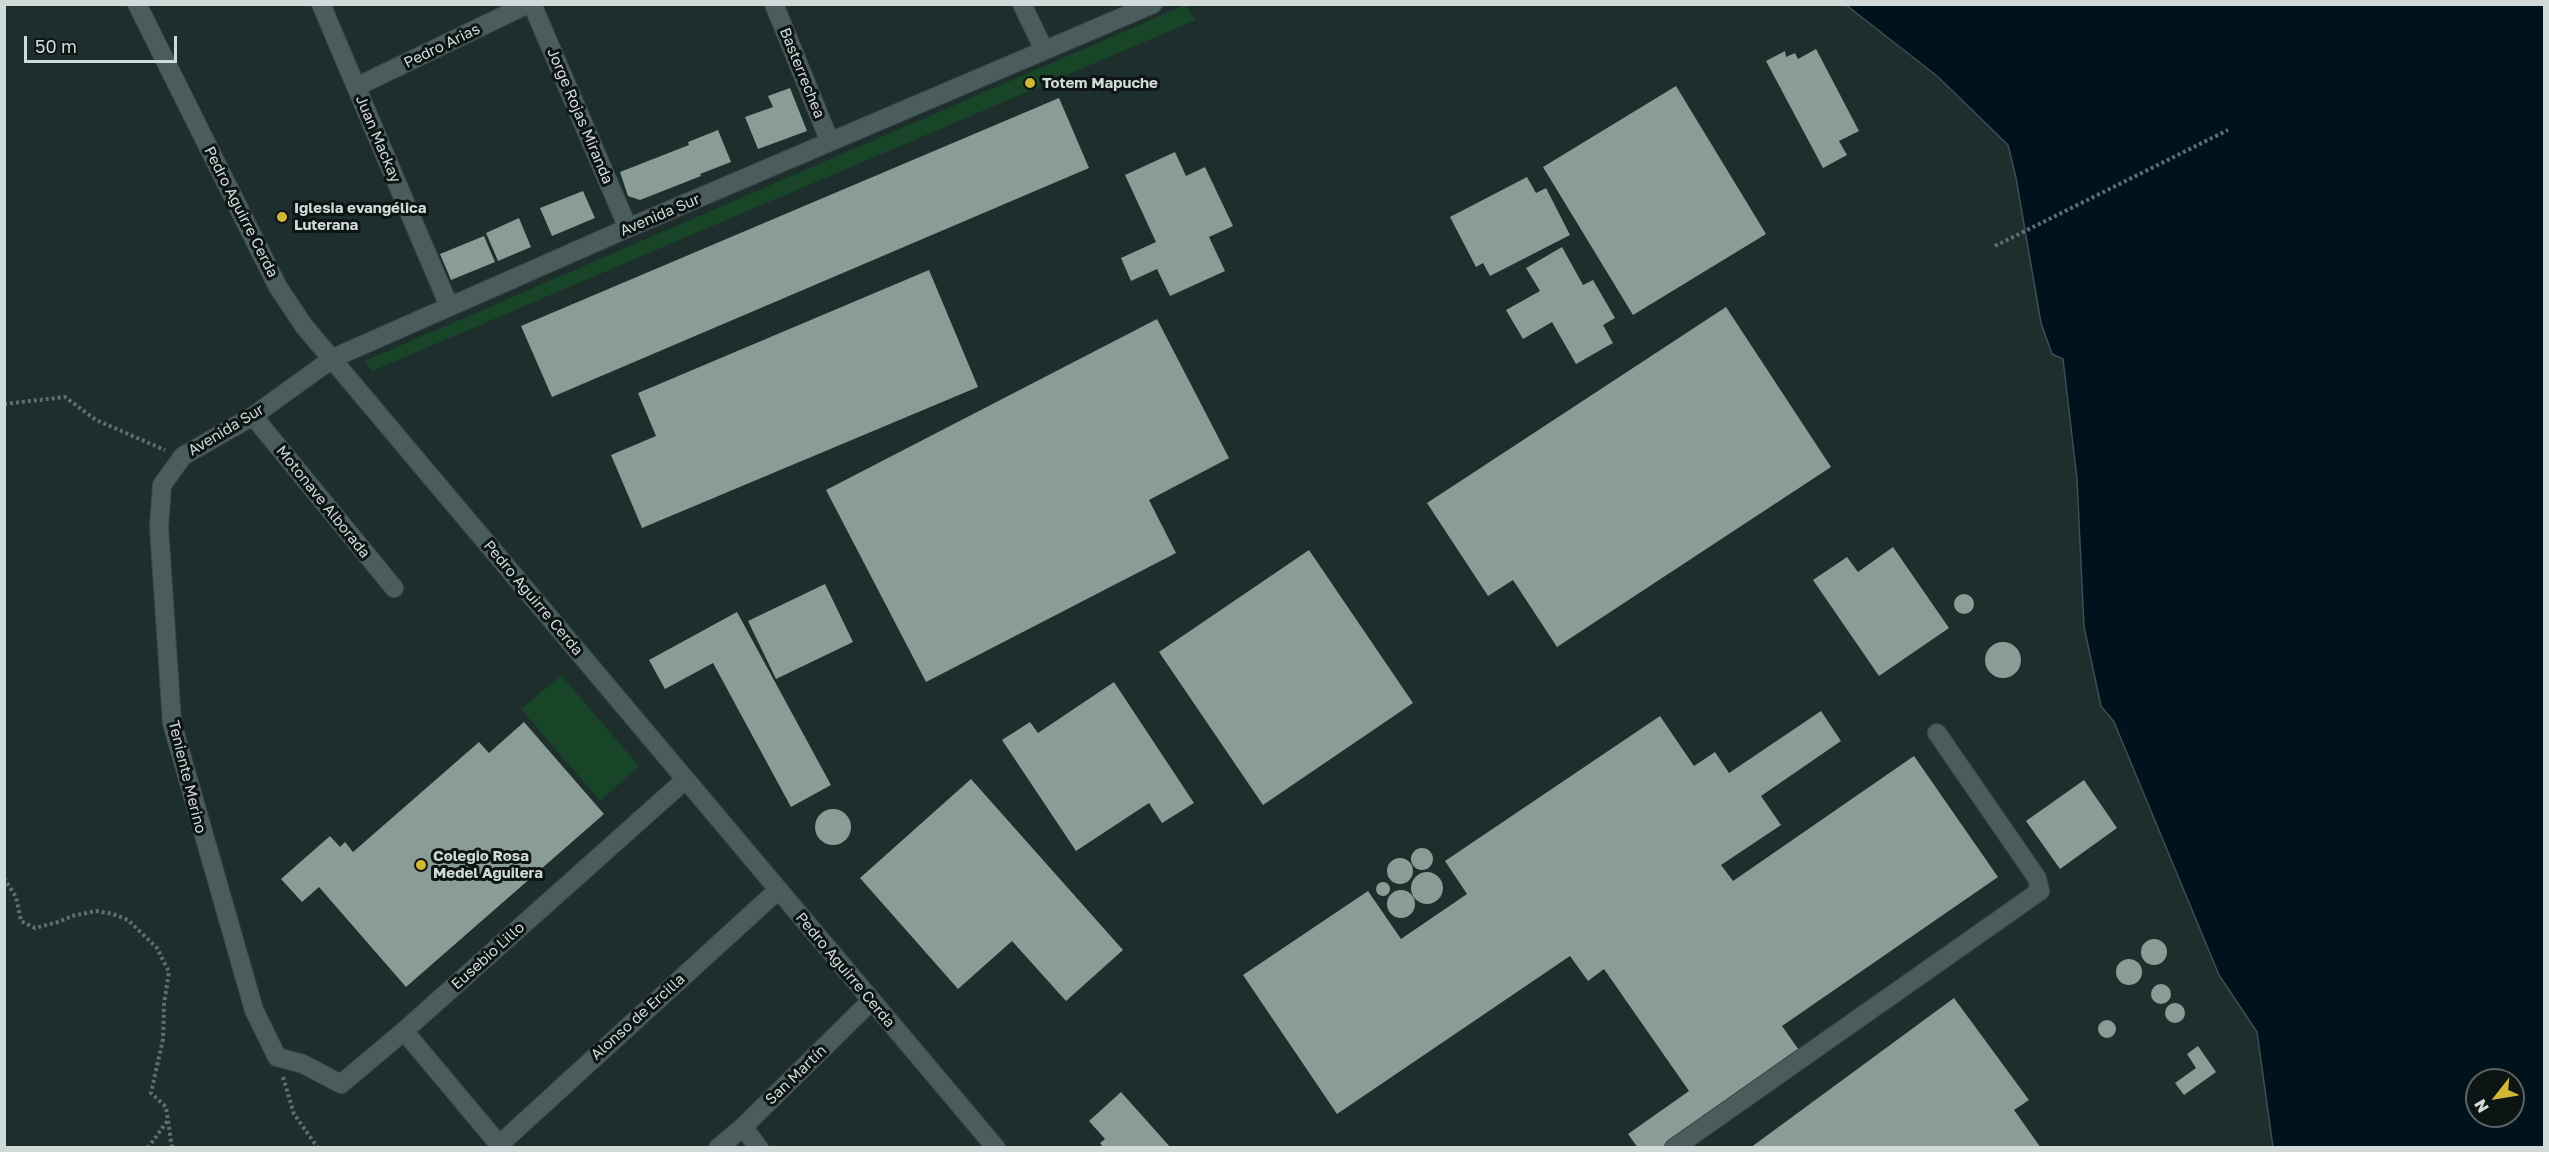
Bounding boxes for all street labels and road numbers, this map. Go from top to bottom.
street label: Pedro Arias [401,20,483,72]
street label: Basterrechea [776,25,828,121]
street label: Jorge Rojas Miranda [543,45,617,187]
street label: Juan Mackay [351,93,405,185]
street label: Pedro Aguirre Cerda [200,144,282,280]
street label: Avenida Sur [617,190,703,240]
street label: Avenida Sur [185,400,267,460]
street label: Motonave Alborada [272,442,374,562]
street label: Pedro Aguirre Cerda [480,537,586,659]
street label: Teniente Merino [164,719,210,835]
street label: Pedro Aguirre Cerda [792,909,898,1031]
street label: Eusebio Lillo [448,919,528,993]
street label: Alonso de Ercilla [587,970,689,1064]
street label: San Martín [762,1041,830,1109]

